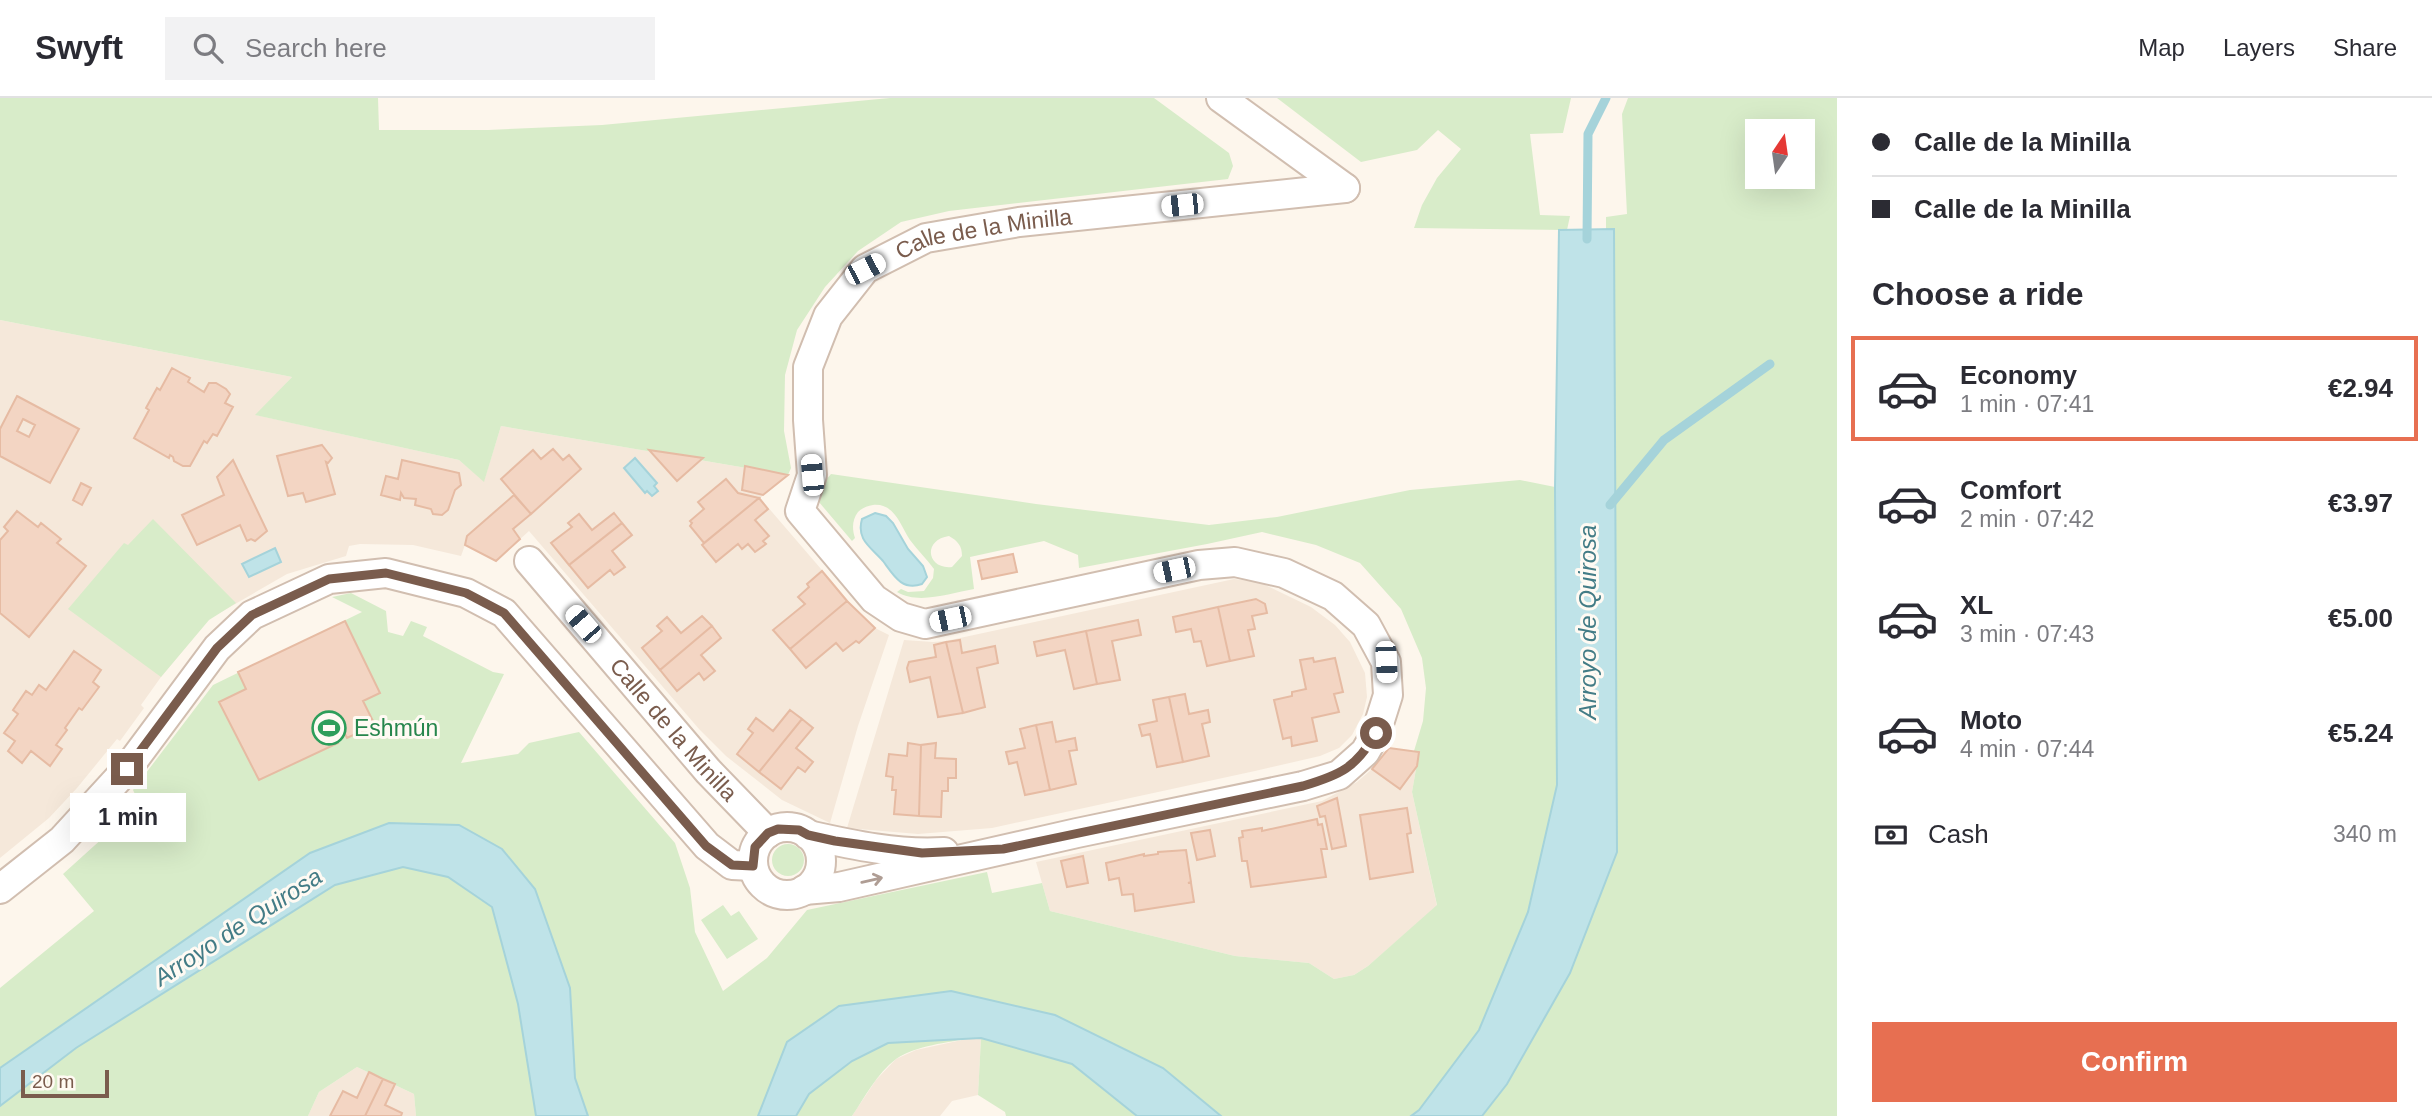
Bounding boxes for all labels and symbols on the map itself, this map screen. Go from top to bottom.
north arrow [1745,119,1815,189]
car [1161,192,1204,218]
street label: Calle de la Minilla [891,204,1074,264]
car [842,250,889,288]
car [800,453,825,497]
water label: Arroyo de Quirosa [1574,525,1601,721]
car [1152,555,1197,585]
car [562,601,605,647]
car [928,604,973,634]
car [1375,640,1398,684]
street label: Calle de la Minilla [605,653,743,806]
sports icon: Eshmún [310,709,348,747]
place label: Eshmún [354,715,438,741]
route start [1360,717,1392,749]
route end [111,753,143,785]
callout: 1 min [69,794,185,842]
water label: Arroyo de Quirosa [147,862,327,992]
one-way arrow [860,872,882,885]
scale bar [21,1067,108,1099]

